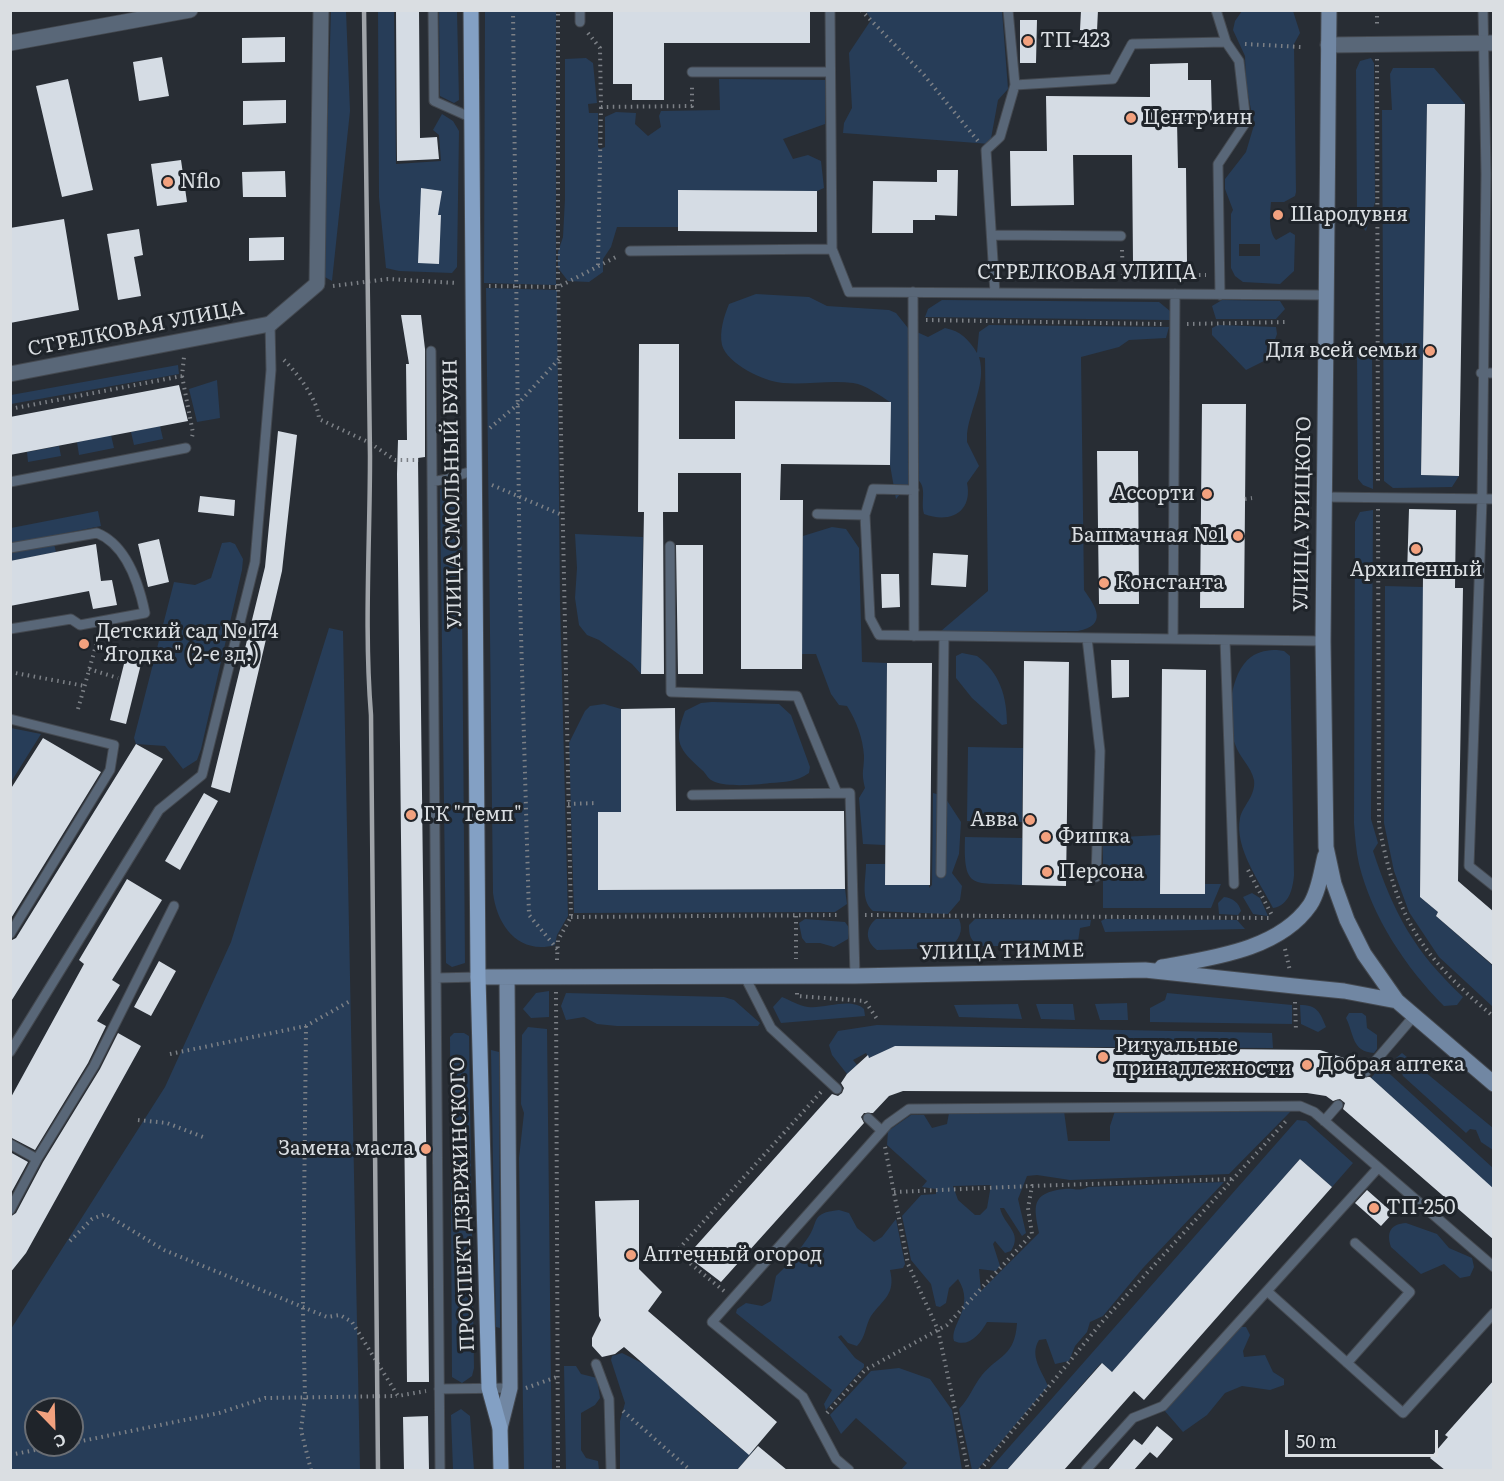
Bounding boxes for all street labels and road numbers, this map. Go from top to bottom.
street label: СТРЕЛКОВАЯ УЛИЦА [977,261,1197,285]
street label: СТРЕЛКОВАЯ УЛИЦА [26,296,246,362]
street label: УЛИЦА СМОЛЬНЫЙ БУЯН [439,359,467,629]
street label: УЛИЦА УРИЦКОГО [1289,416,1317,612]
street label: УЛИЦА ТИММЕ [919,939,1085,965]
street label: ПРОСПЕКТ ДЗЕРЖИНСКОГО [446,1056,480,1352]

